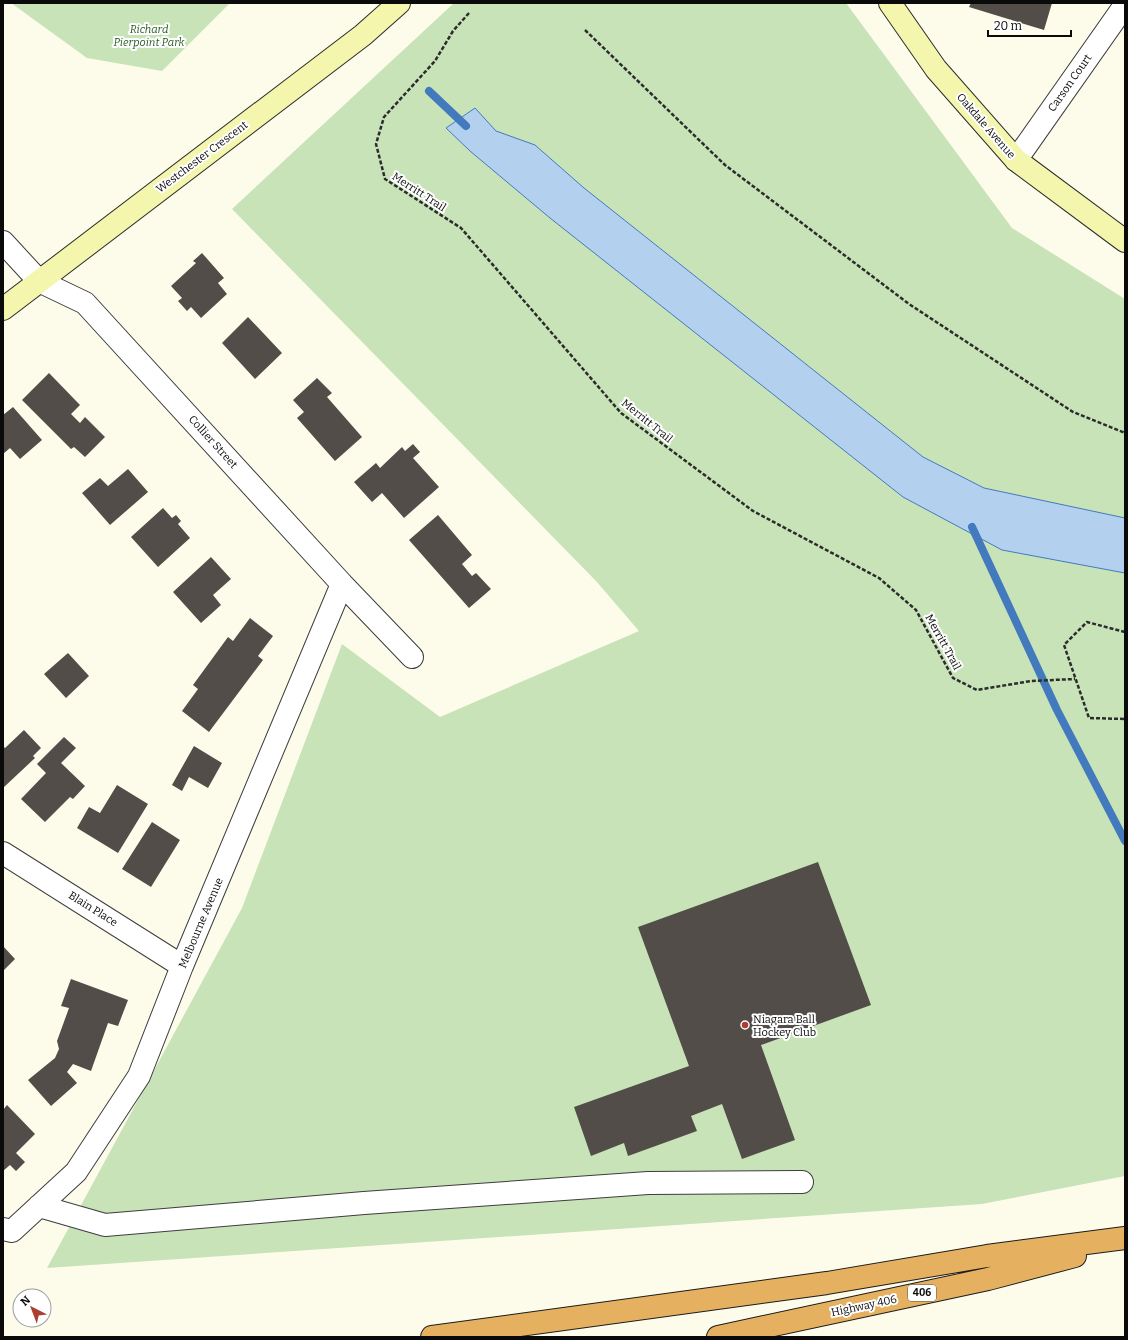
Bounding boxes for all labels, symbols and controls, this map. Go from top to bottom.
scale bar [988,12,1071,38]
text: 20 m [994,19,1023,33]
park label: Richard Pierpoint Park [114,23,185,49]
street label: Carson Court [1045,52,1095,114]
street label: Oakdale Avenue [954,91,1018,161]
street label: Westchester Crescent [154,118,250,196]
street label: Merritt Trail [390,170,448,214]
street label: Merritt Trail [619,397,675,445]
street label: Collier Street [186,413,240,471]
street label: Merritt Trail [922,612,964,672]
street label: Melbourne Avenue [176,876,226,970]
street label: Blain Place [66,889,120,929]
place label: Niagara Ball Hockey Club [753,1013,816,1039]
marker: Niagara Ball Hockey Club [740,1020,750,1030]
road number: 406 [908,1285,936,1301]
north arrow [12,1288,52,1328]
text: N [18,1293,34,1309]
street label: Highway 406 [830,1293,898,1319]

